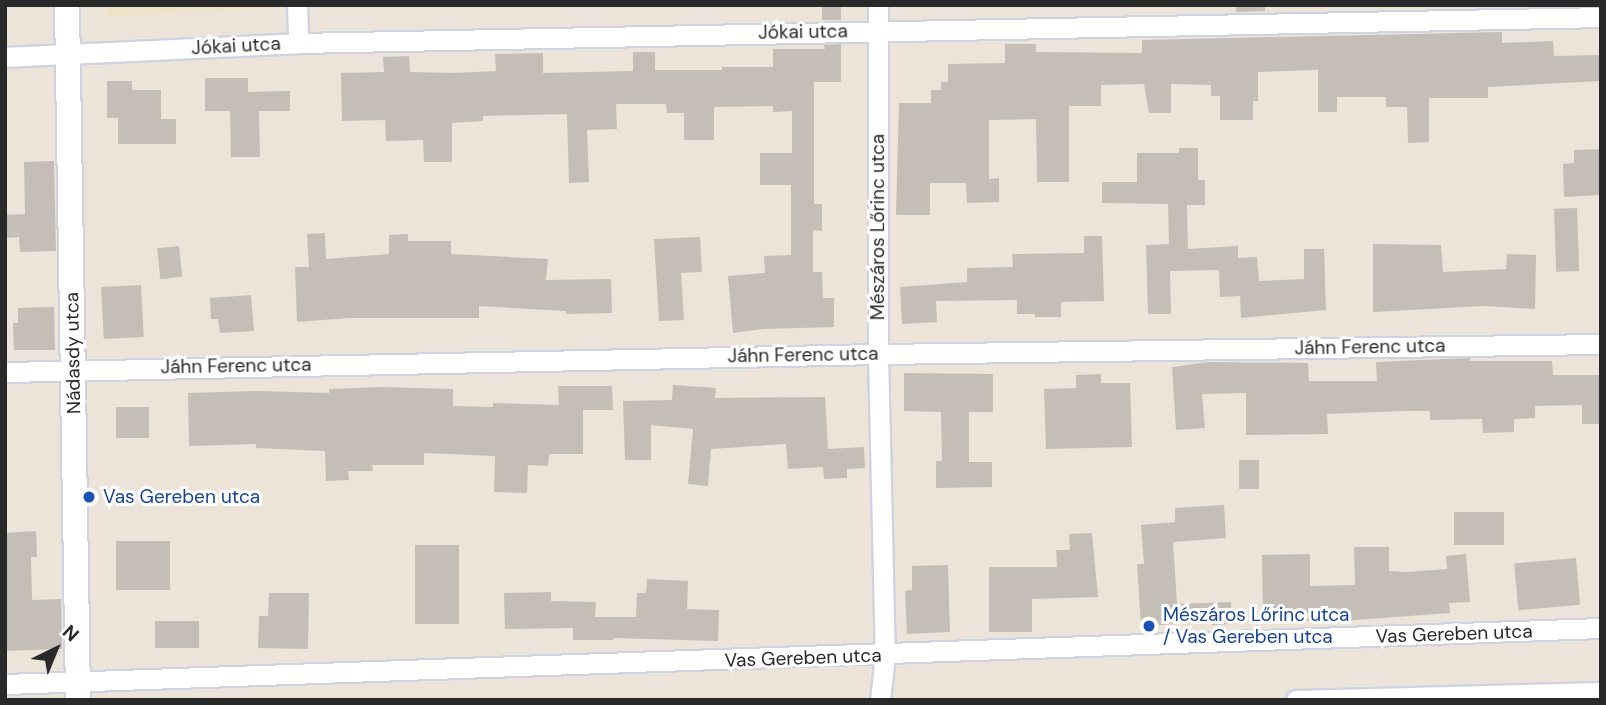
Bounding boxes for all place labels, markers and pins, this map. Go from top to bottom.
place label: Vas Gereben utca [103,486,260,508]
marker: Vas Gereben utca [81,489,97,505]
place label: Mészáros Lőrinc utca / Vas Gereben utca [1163,604,1349,648]
marker: Mészáros Lőrinc utca / Vas Gereben utca [1141,618,1157,634]

